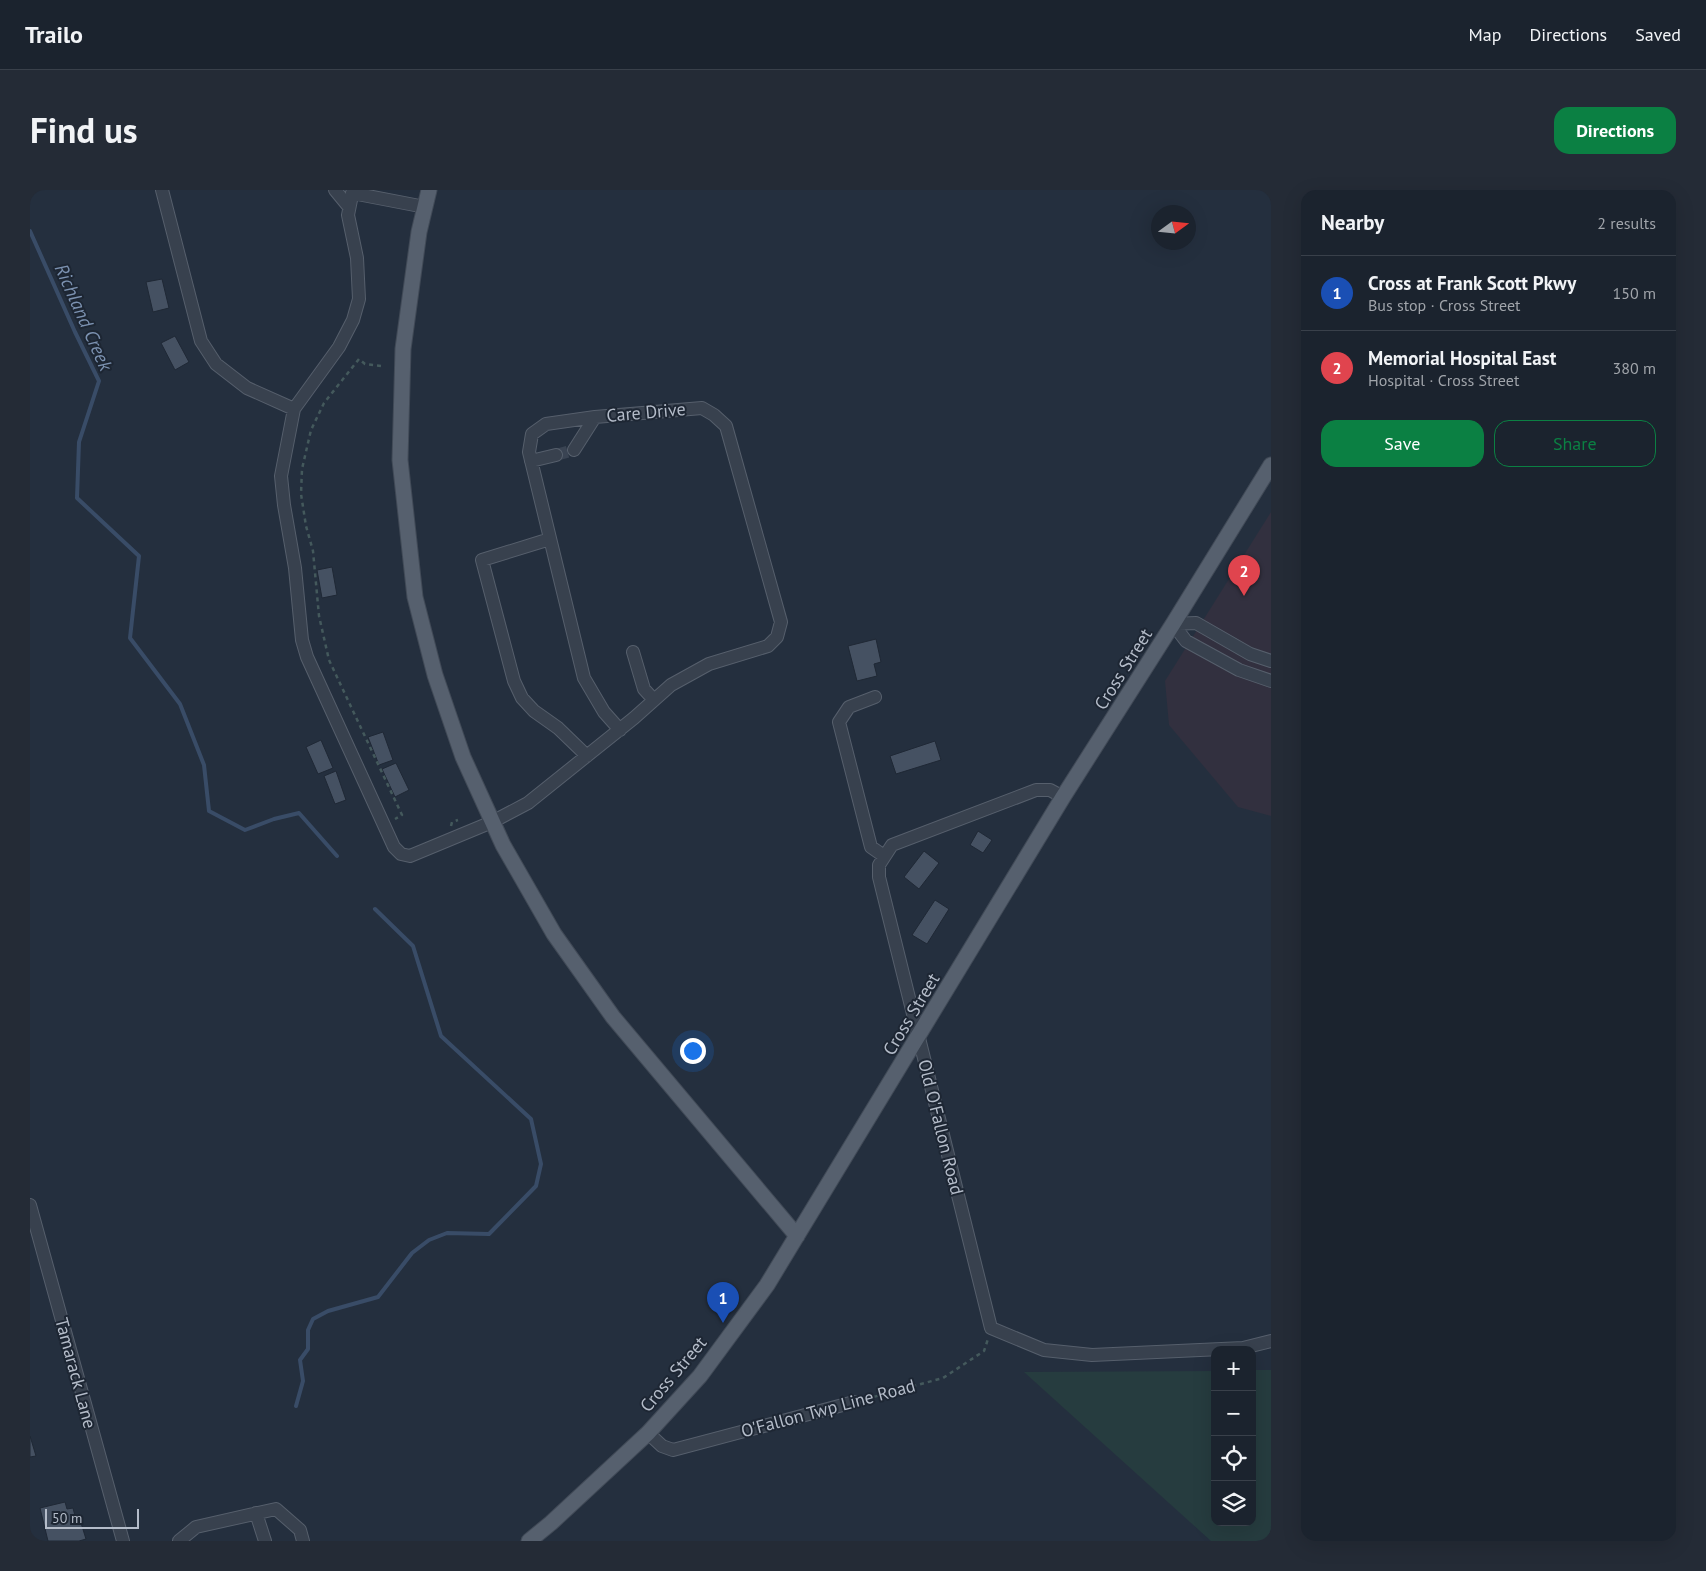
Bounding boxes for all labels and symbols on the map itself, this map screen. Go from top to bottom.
north arrow [1151,205,1196,250]
water label: Richland Creek [50,260,119,376]
street label: Care Drive [605,397,687,427]
pin: 2 [1228,555,1260,596]
street label: Cross Street [1089,624,1157,714]
street label: Cross Street [878,969,944,1059]
your location [680,1038,706,1064]
street label: Old O'Fallon Road [913,1057,969,1197]
pin: 1 [707,1282,739,1323]
street label: Tamarack Lane [50,1315,102,1431]
street label: Cross Street [635,1331,711,1417]
street label: O'Fallon Twp Line Road [738,1374,918,1442]
scale bar [45,1506,139,1529]

